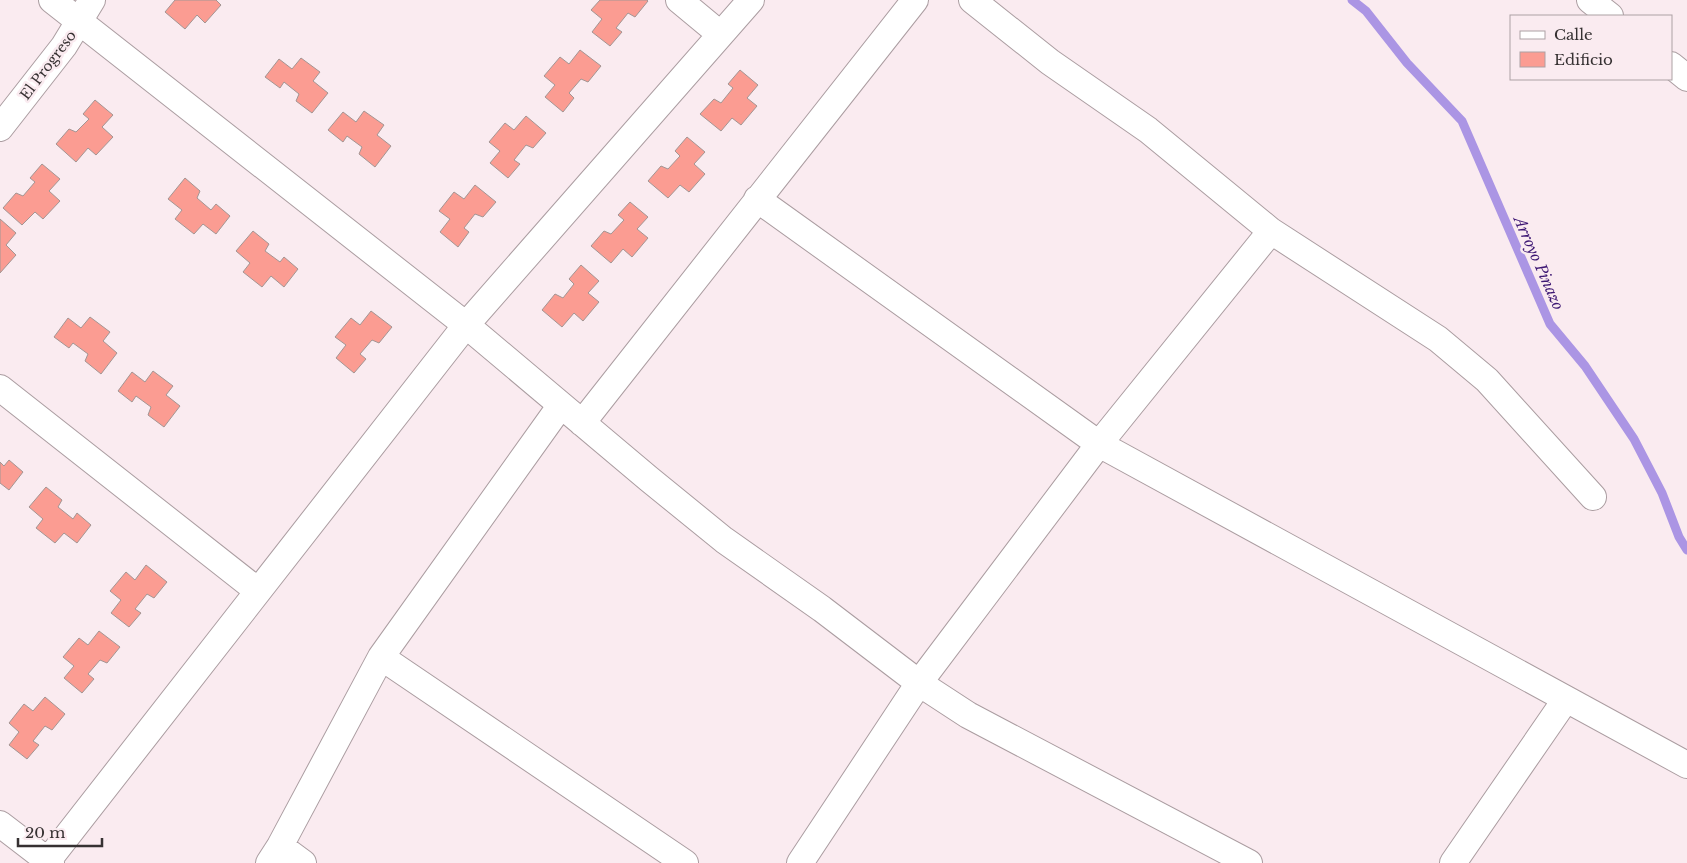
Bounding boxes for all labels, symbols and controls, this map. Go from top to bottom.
legend [1510,15,1672,80]
text: Calle [1554,25,1593,44]
street label: El Progreso [16,27,80,103]
text: Edificio [1554,50,1613,69]
water label: Arroyo Pinazo [1509,211,1568,313]
scale bar [18,816,101,848]
text: 20 m [25,823,65,842]

